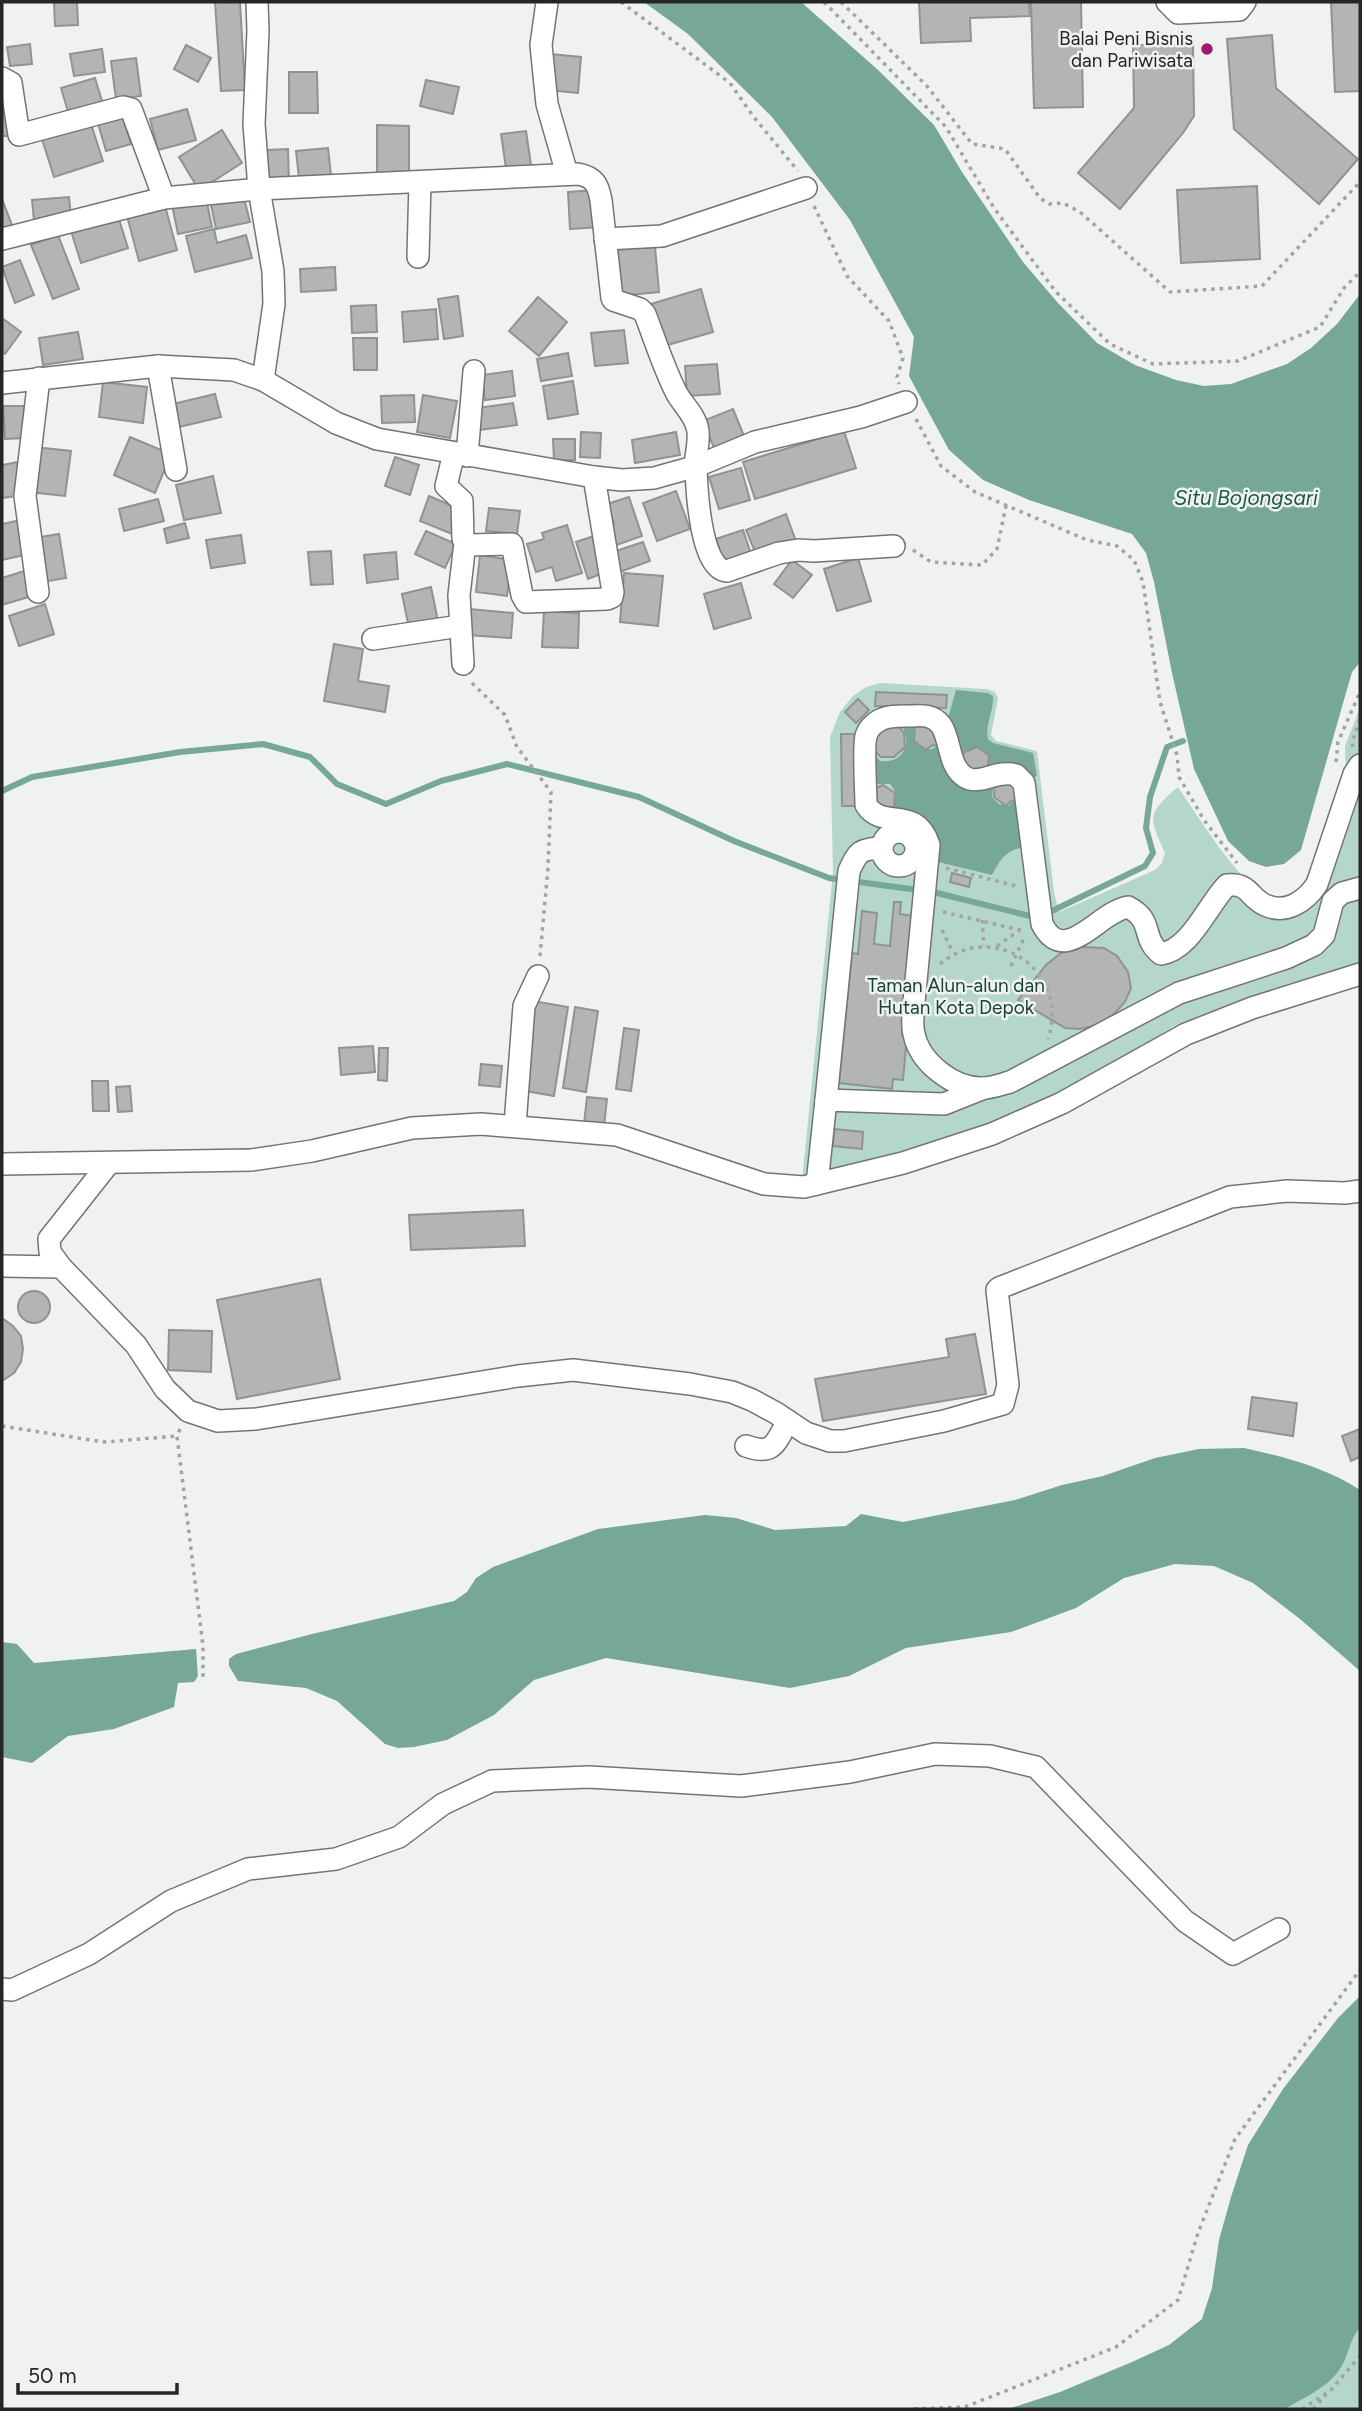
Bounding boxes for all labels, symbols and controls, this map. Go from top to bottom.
place label: Balai Peni Bisnis dan Pariwisata [1059,27,1193,72]
marker: Balai Peni Bisnis dan Pariwisata [1199,41,1215,57]
water label: Situ Bojongsari [1174,485,1318,510]
park label: Taman Alun-alun dan Hutan Kota Depok [867,974,1045,1019]
scale bar [18,2352,177,2396]
text: 50 m [28,2363,77,2388]

